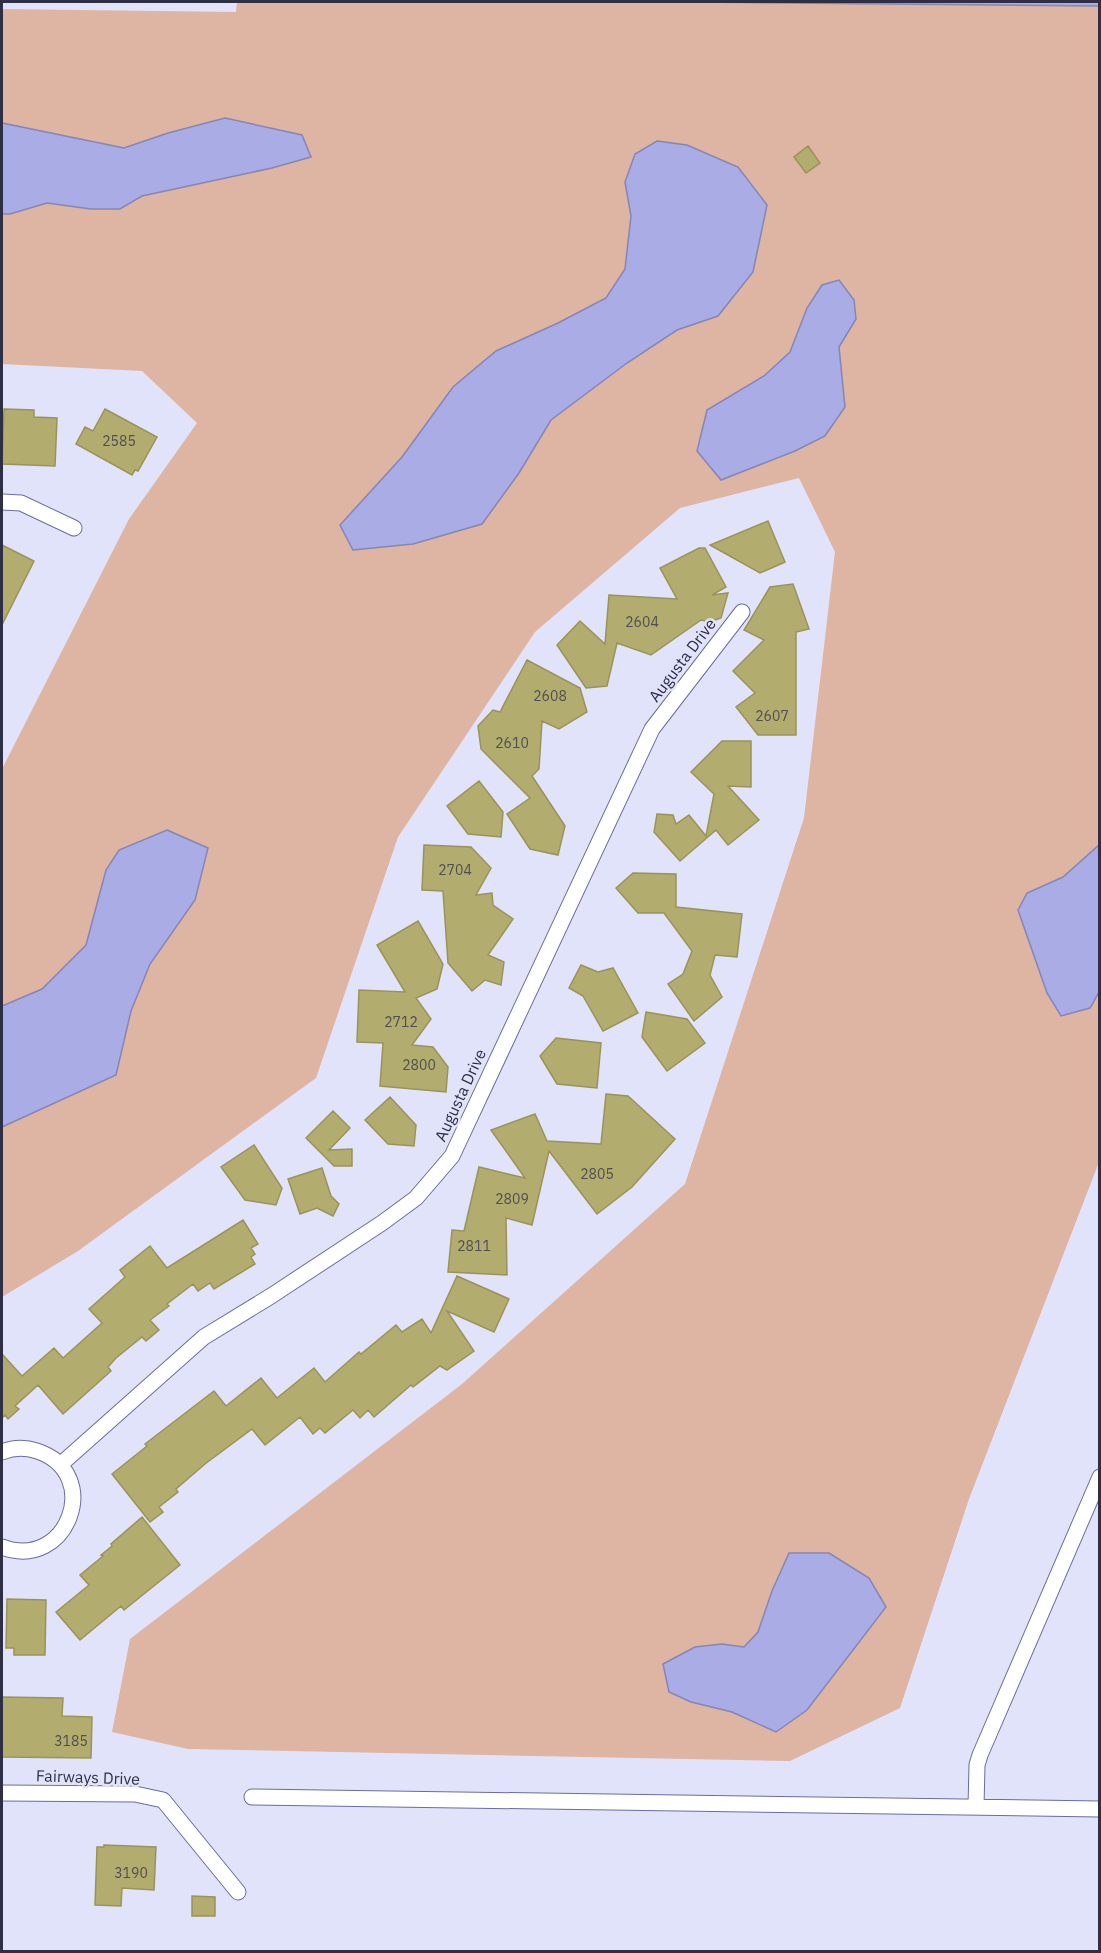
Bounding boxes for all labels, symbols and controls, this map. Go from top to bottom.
house number: 2585 [102,432,136,450]
house number: 2604 [625,613,659,631]
street label: Augusta Drive [644,614,720,706]
house number: 2608 [533,687,567,705]
house number: 2607 [755,707,789,725]
house number: 2610 [495,734,529,752]
house number: 2704 [438,861,472,879]
house number: 2712 [384,1013,418,1031]
street label: Augusta Drive [430,1045,490,1144]
house number: 2800 [402,1056,436,1074]
house number: 2805 [580,1165,614,1183]
house number: 2809 [495,1190,529,1208]
house number: 2811 [457,1237,491,1255]
house number: 3185 [54,1732,88,1750]
street label: Fairways Drive [36,1765,141,1789]
house number: 3190 [114,1864,148,1882]

